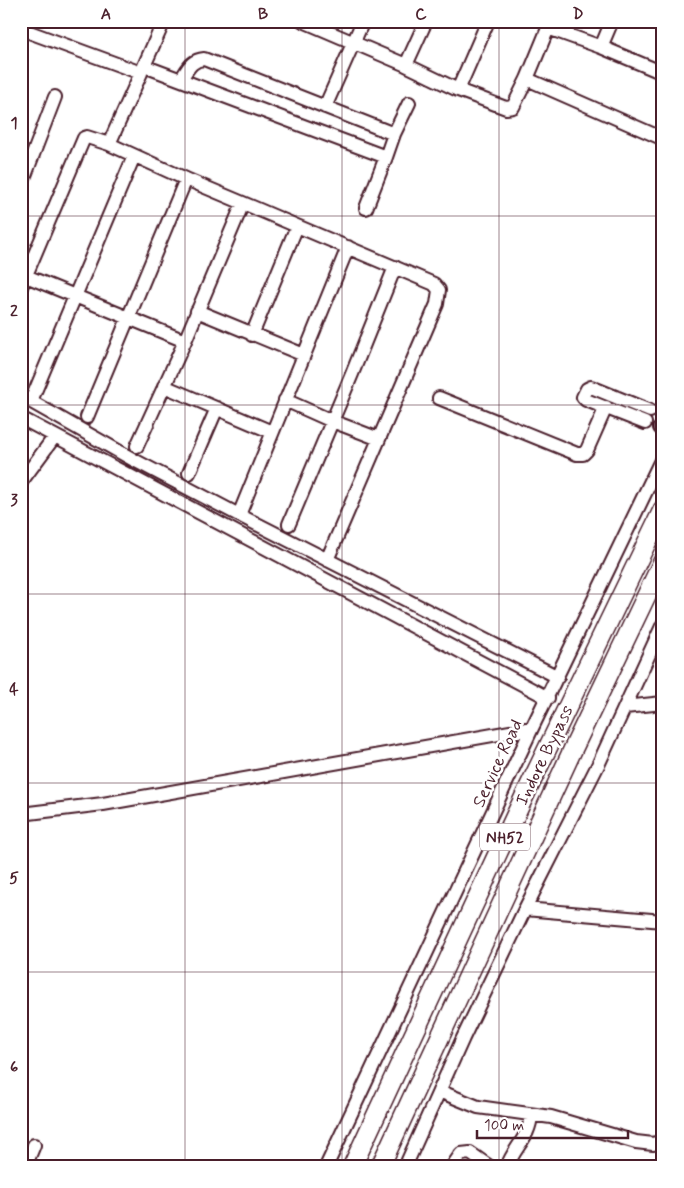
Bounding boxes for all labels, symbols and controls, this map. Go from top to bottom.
text: A [101,4,111,25]
text: B [258,4,268,25]
text: C [415,4,427,25]
text: D [572,4,584,25]
text: 1 [10,113,18,134]
text: 2 [10,301,18,322]
text: 3 [10,490,18,511]
text: 4 [9,679,19,700]
street label: Indore Bypass [510,701,579,810]
street label: Service Road [467,715,529,811]
road number: NH52 [480,824,530,850]
text: 5 [9,868,19,889]
text: 6 [10,1057,18,1078]
scale bar [477,1108,628,1140]
text: 100 m [484,1116,524,1136]

